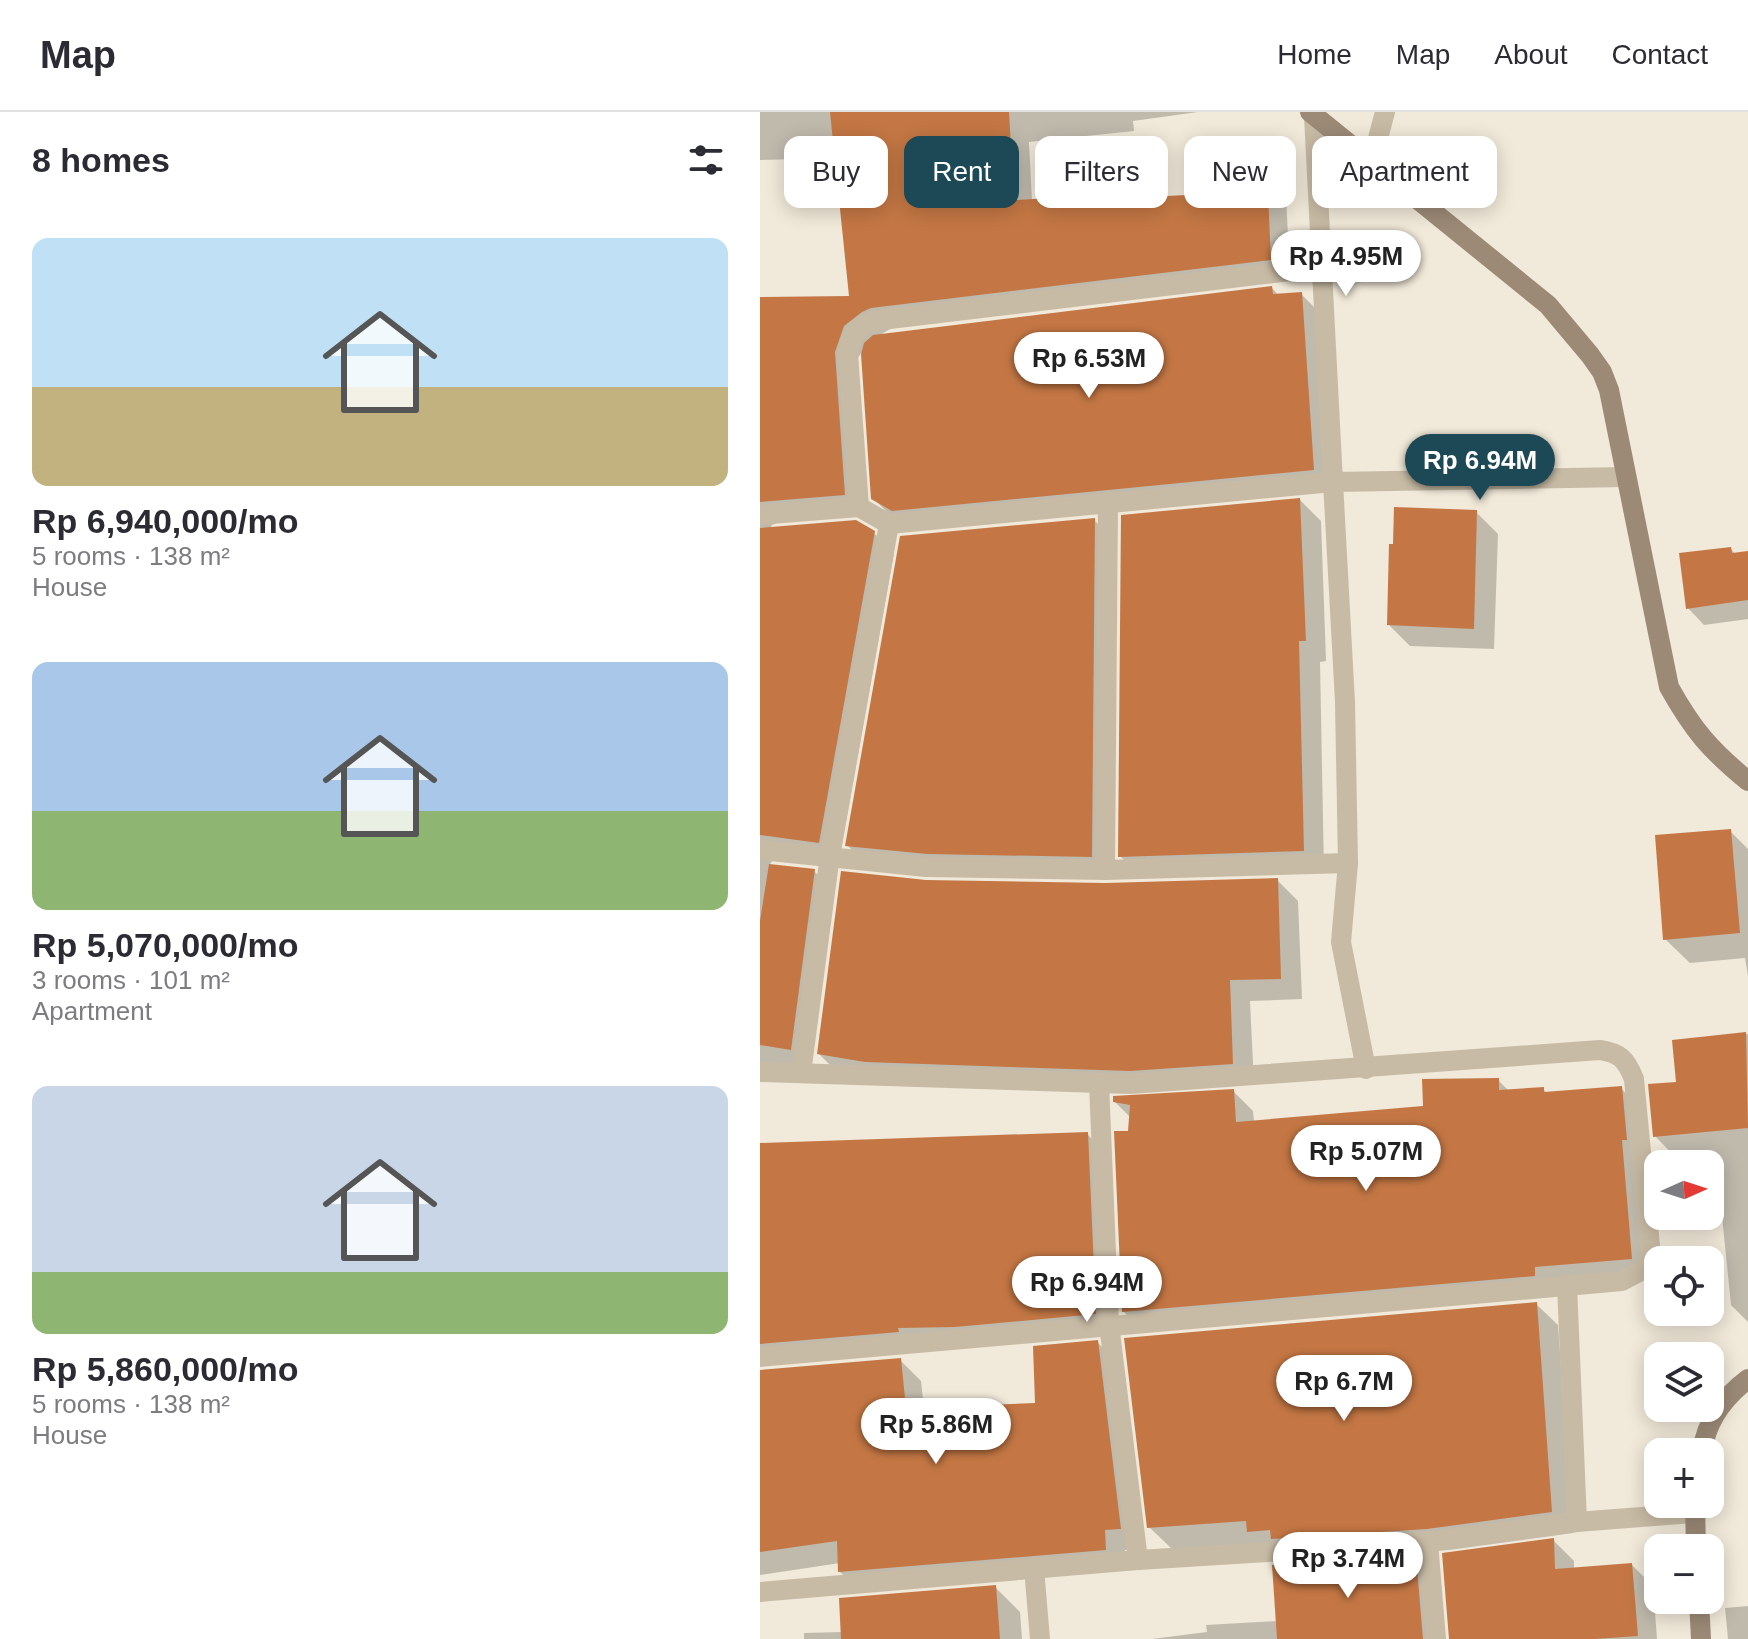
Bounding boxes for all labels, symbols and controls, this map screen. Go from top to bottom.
text: Map [40,34,116,76]
text: Home [1277,39,1352,70]
text: Map [1396,39,1450,70]
text: About [1494,39,1568,70]
text: Contact [1612,39,1708,70]
chip: Buy [784,136,888,208]
chip: Rent [904,136,1019,208]
chip: Filters [1035,136,1168,208]
chip: New [1184,136,1296,208]
chip: Apartment [1312,136,1497,208]
icon: filters [684,138,728,182]
text: 8 homes [32,141,170,179]
pin: Rp 4.95M [1263,230,1429,298]
text: Rp 4.95M [1289,241,1403,271]
icon: home [308,290,452,434]
pin: Rp 6.53M [1006,332,1172,400]
text: Rp 6.53M [1032,343,1146,373]
pin: Rp 6.94M [1397,434,1563,502]
text: Rp 6.94M [1423,445,1537,475]
text: Rp 6,940,000/mo [32,502,298,540]
text: 5 rooms · 138 m² [32,541,230,571]
text: House [32,572,107,602]
icon: home [308,714,452,858]
text: Rp 5,070,000/mo [32,926,298,964]
text: 3 rooms · 101 m² [32,965,230,995]
text: Apartment [32,996,152,1026]
pin: Rp 5.07M [1283,1125,1449,1193]
text: Rp 5.07M [1309,1136,1423,1166]
icon: home [308,1138,452,1282]
north arrow [1644,1150,1724,1230]
map controls [1644,1150,1724,1614]
button: locate [1644,1246,1724,1326]
pin: Rp 6.94M [1004,1256,1170,1324]
text: Rp 6.94M [1030,1267,1144,1297]
button: layers [1644,1342,1724,1422]
text: Rp 5,860,000/mo [32,1350,298,1388]
pin: Rp 6.7M [1270,1355,1418,1423]
text: Rp 6.7M [1294,1366,1394,1396]
text: 5 rooms · 138 m² [32,1389,230,1419]
pin: Rp 5.86M [853,1398,1019,1466]
text: Rp 5.86M [879,1409,993,1439]
text: House [32,1420,107,1450]
button: + [1644,1438,1724,1518]
pin: Rp 3.74M [1265,1532,1431,1600]
button: − [1644,1534,1724,1614]
text: Rp 3.74M [1291,1543,1405,1573]

